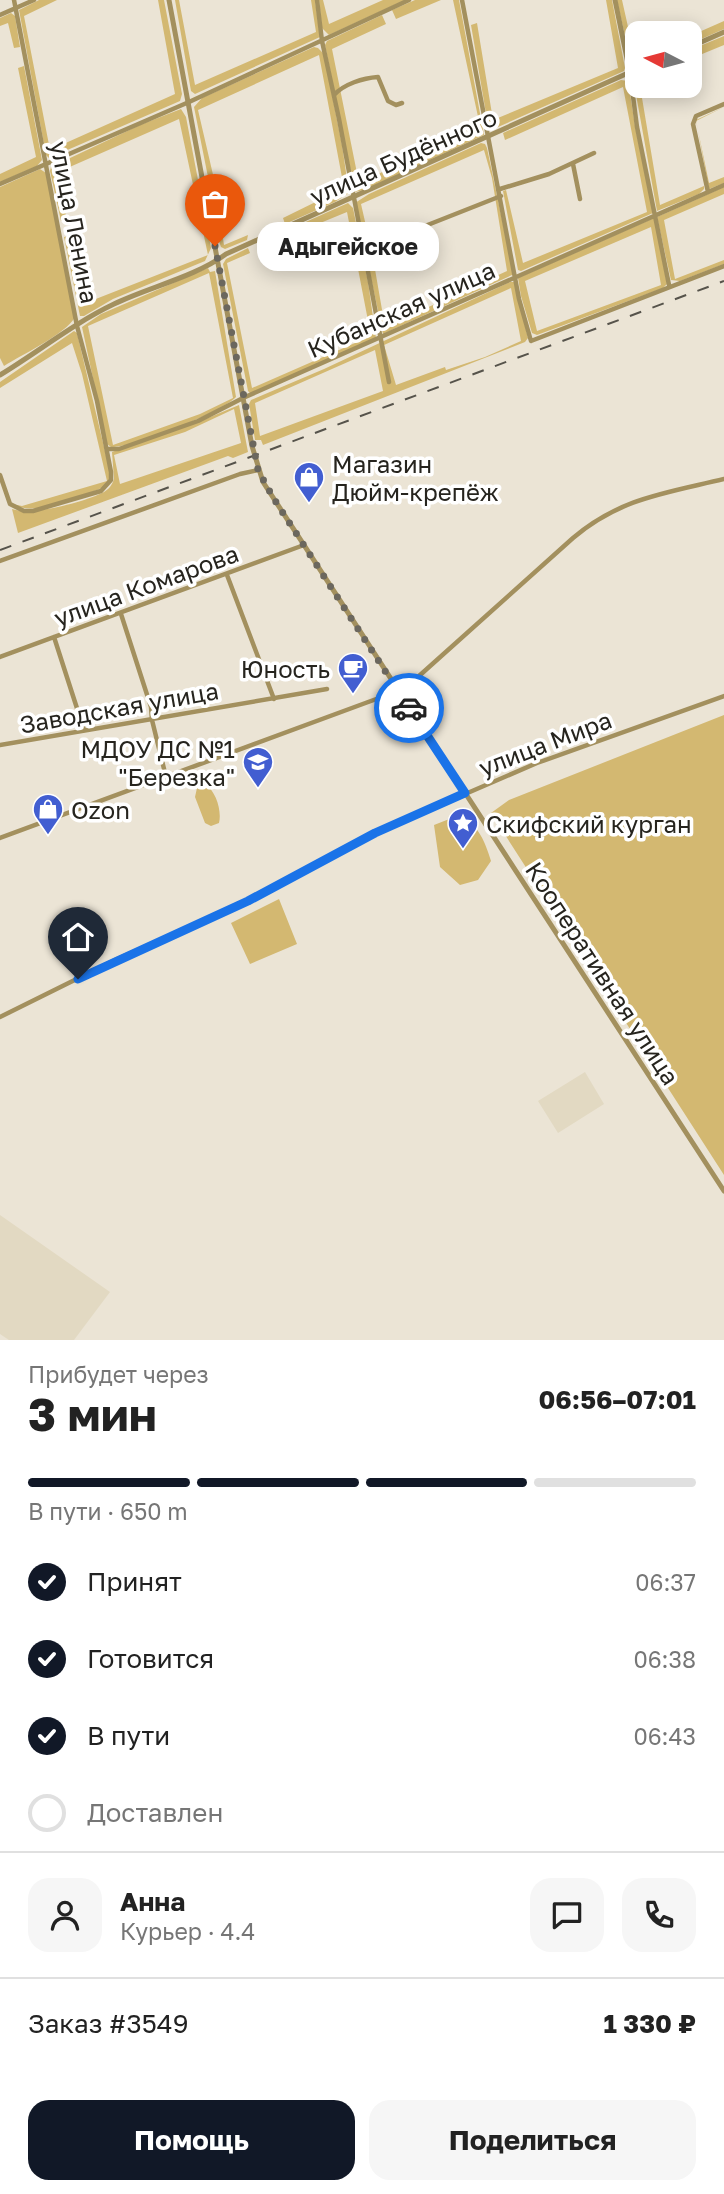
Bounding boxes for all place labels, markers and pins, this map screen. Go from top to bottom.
pin [185,174,245,246]
callout: Адыгейское [257,222,439,270]
place label: Магазин Дюйм-крепёж [332,449,499,506]
shop icon: Магазин Дюйм-крепёж [292,460,326,504]
cafe icon: Юность [336,651,370,695]
place label: Юность [241,654,330,683]
place label: МДОУ ДС №1 "Березка" [80,734,235,791]
school or university icon: МДОУ ДС №1 "Березка" [241,745,275,789]
shop icon: Ozon [31,792,65,836]
place label: Ozon [71,795,130,824]
place icon: Скифский курган [446,806,480,850]
place label: Скифский курган [486,809,692,838]
pin [48,907,108,979]

